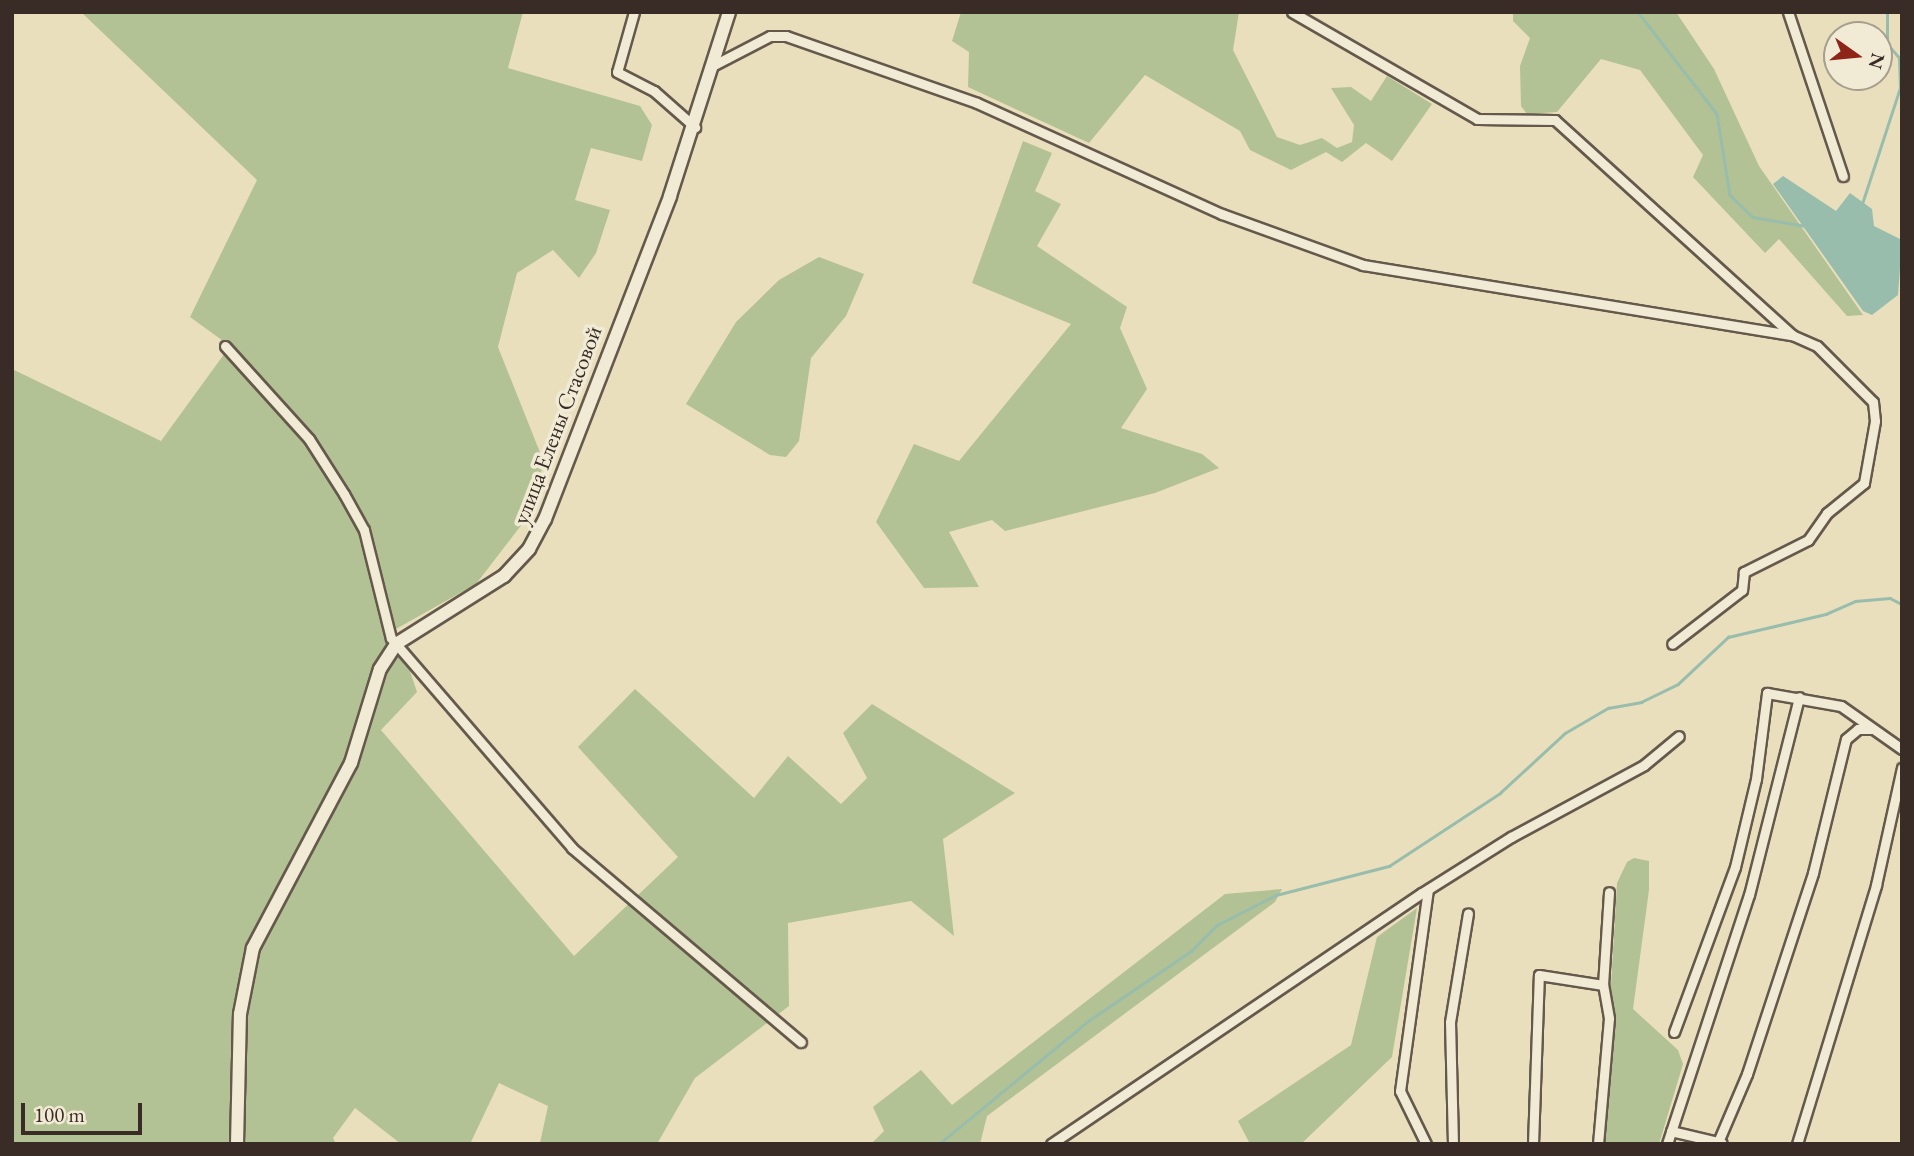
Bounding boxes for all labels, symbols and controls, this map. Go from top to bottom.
north arrow [1823,21,1893,91]
text: N [1863,50,1891,72]
street label: улица Елены Стасовой [506,322,608,528]
scale bar [24,1090,145,1134]
text: 100 m [34,1101,85,1128]

